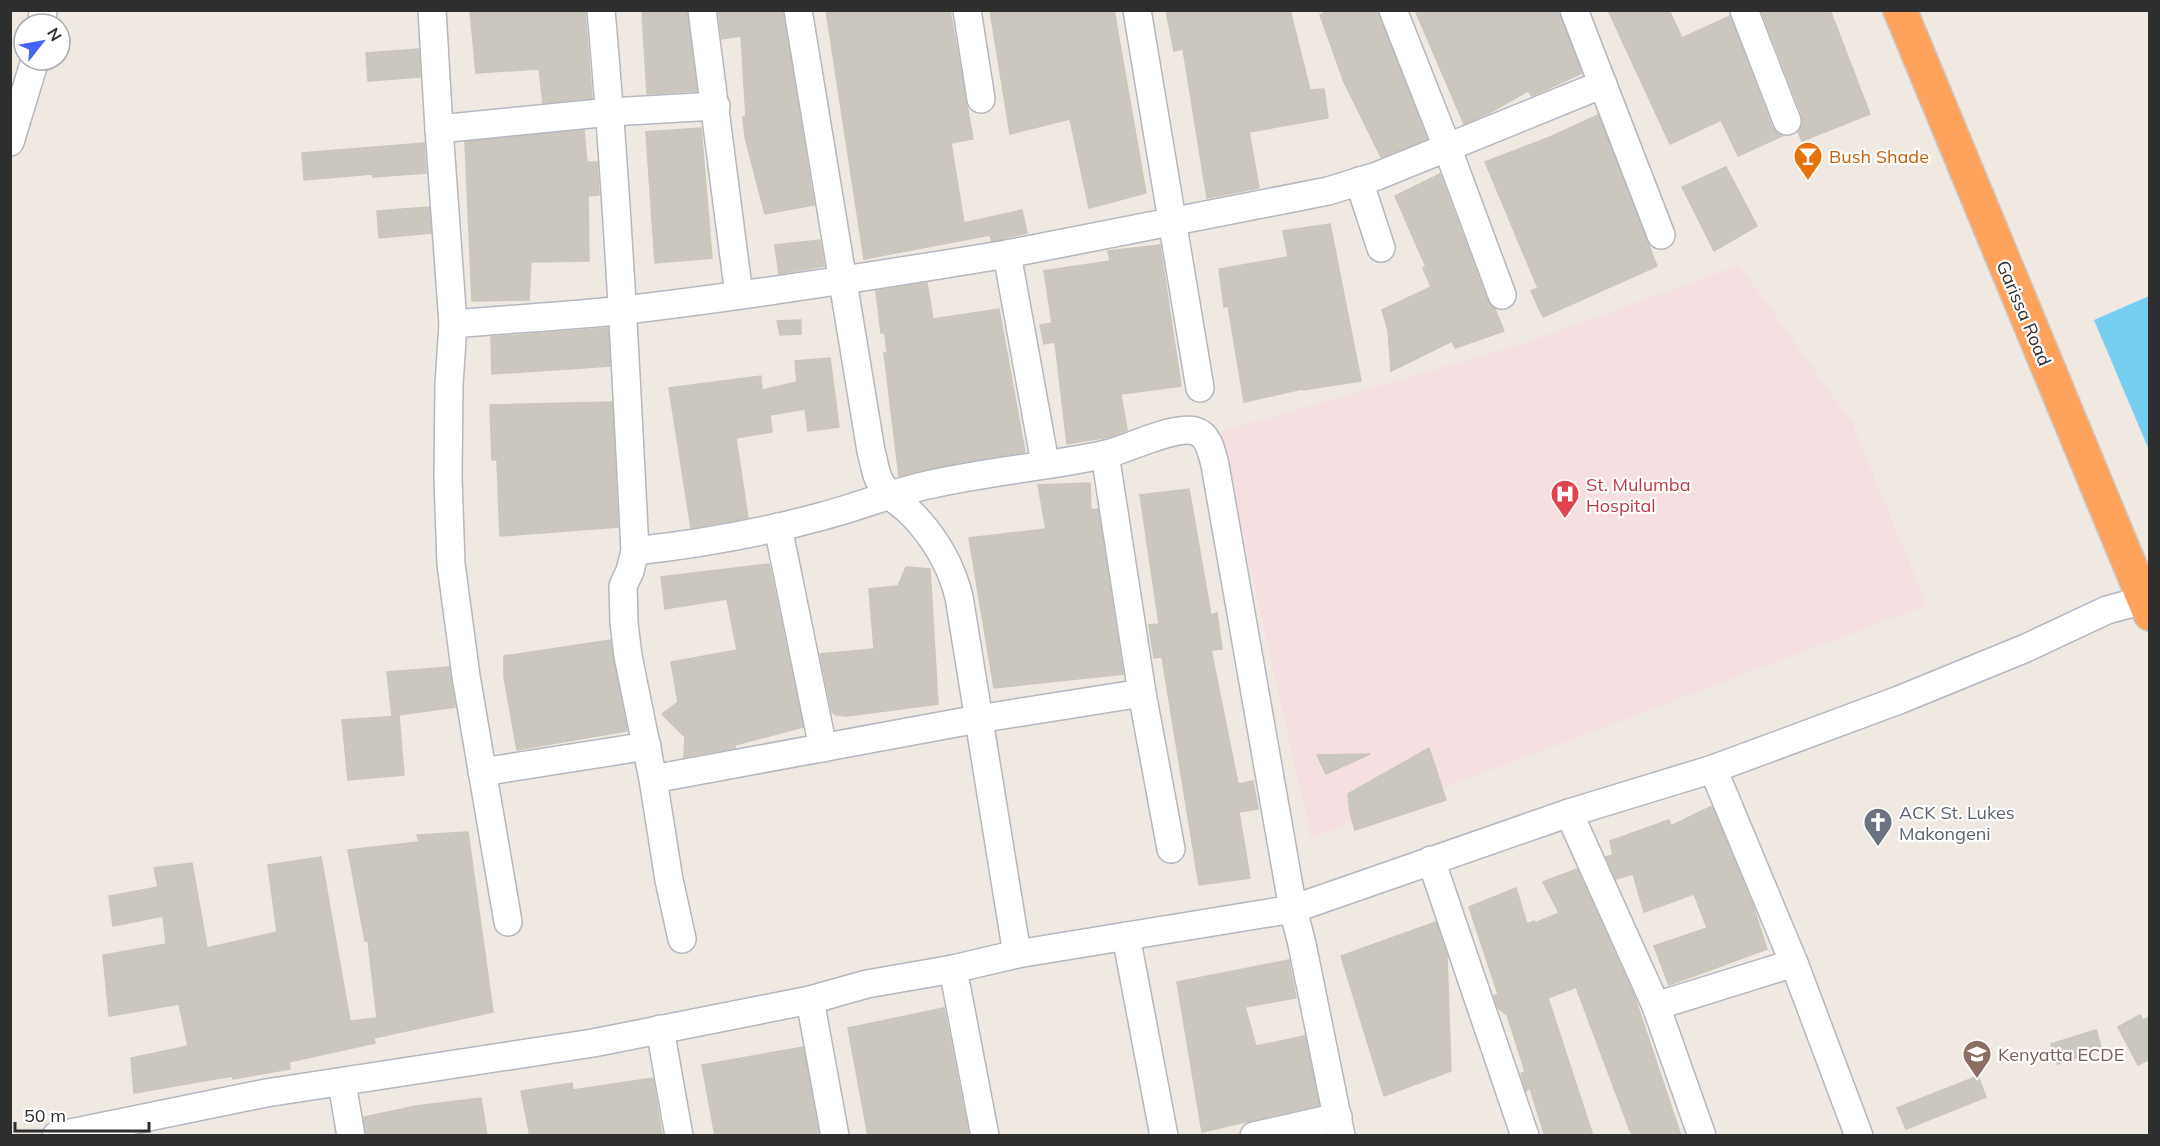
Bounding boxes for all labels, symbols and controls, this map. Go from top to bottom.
north arrow [12,12,72,72]
text: N [43,24,67,45]
bar icon: Bush Shade [1792,140,1824,182]
place label: Bush Shade [1829,145,1929,168]
street label: Garissa Road [1991,257,2057,369]
place label: St. Mulumba Hospital [1586,473,1690,517]
hospital icon: St. Mulumba Hospital [1549,478,1581,520]
place label: ACK St. Lukes Makongeni [1899,801,2015,845]
church icon: ACK St. Lukes Makongeni [1862,806,1894,848]
school or university icon: Kenyatta ECDE [1961,1038,1993,1080]
place label: Kenyatta ECDE [1998,1043,2124,1066]
scale bar [15,1095,148,1133]
text: 50 m [24,1104,66,1127]

